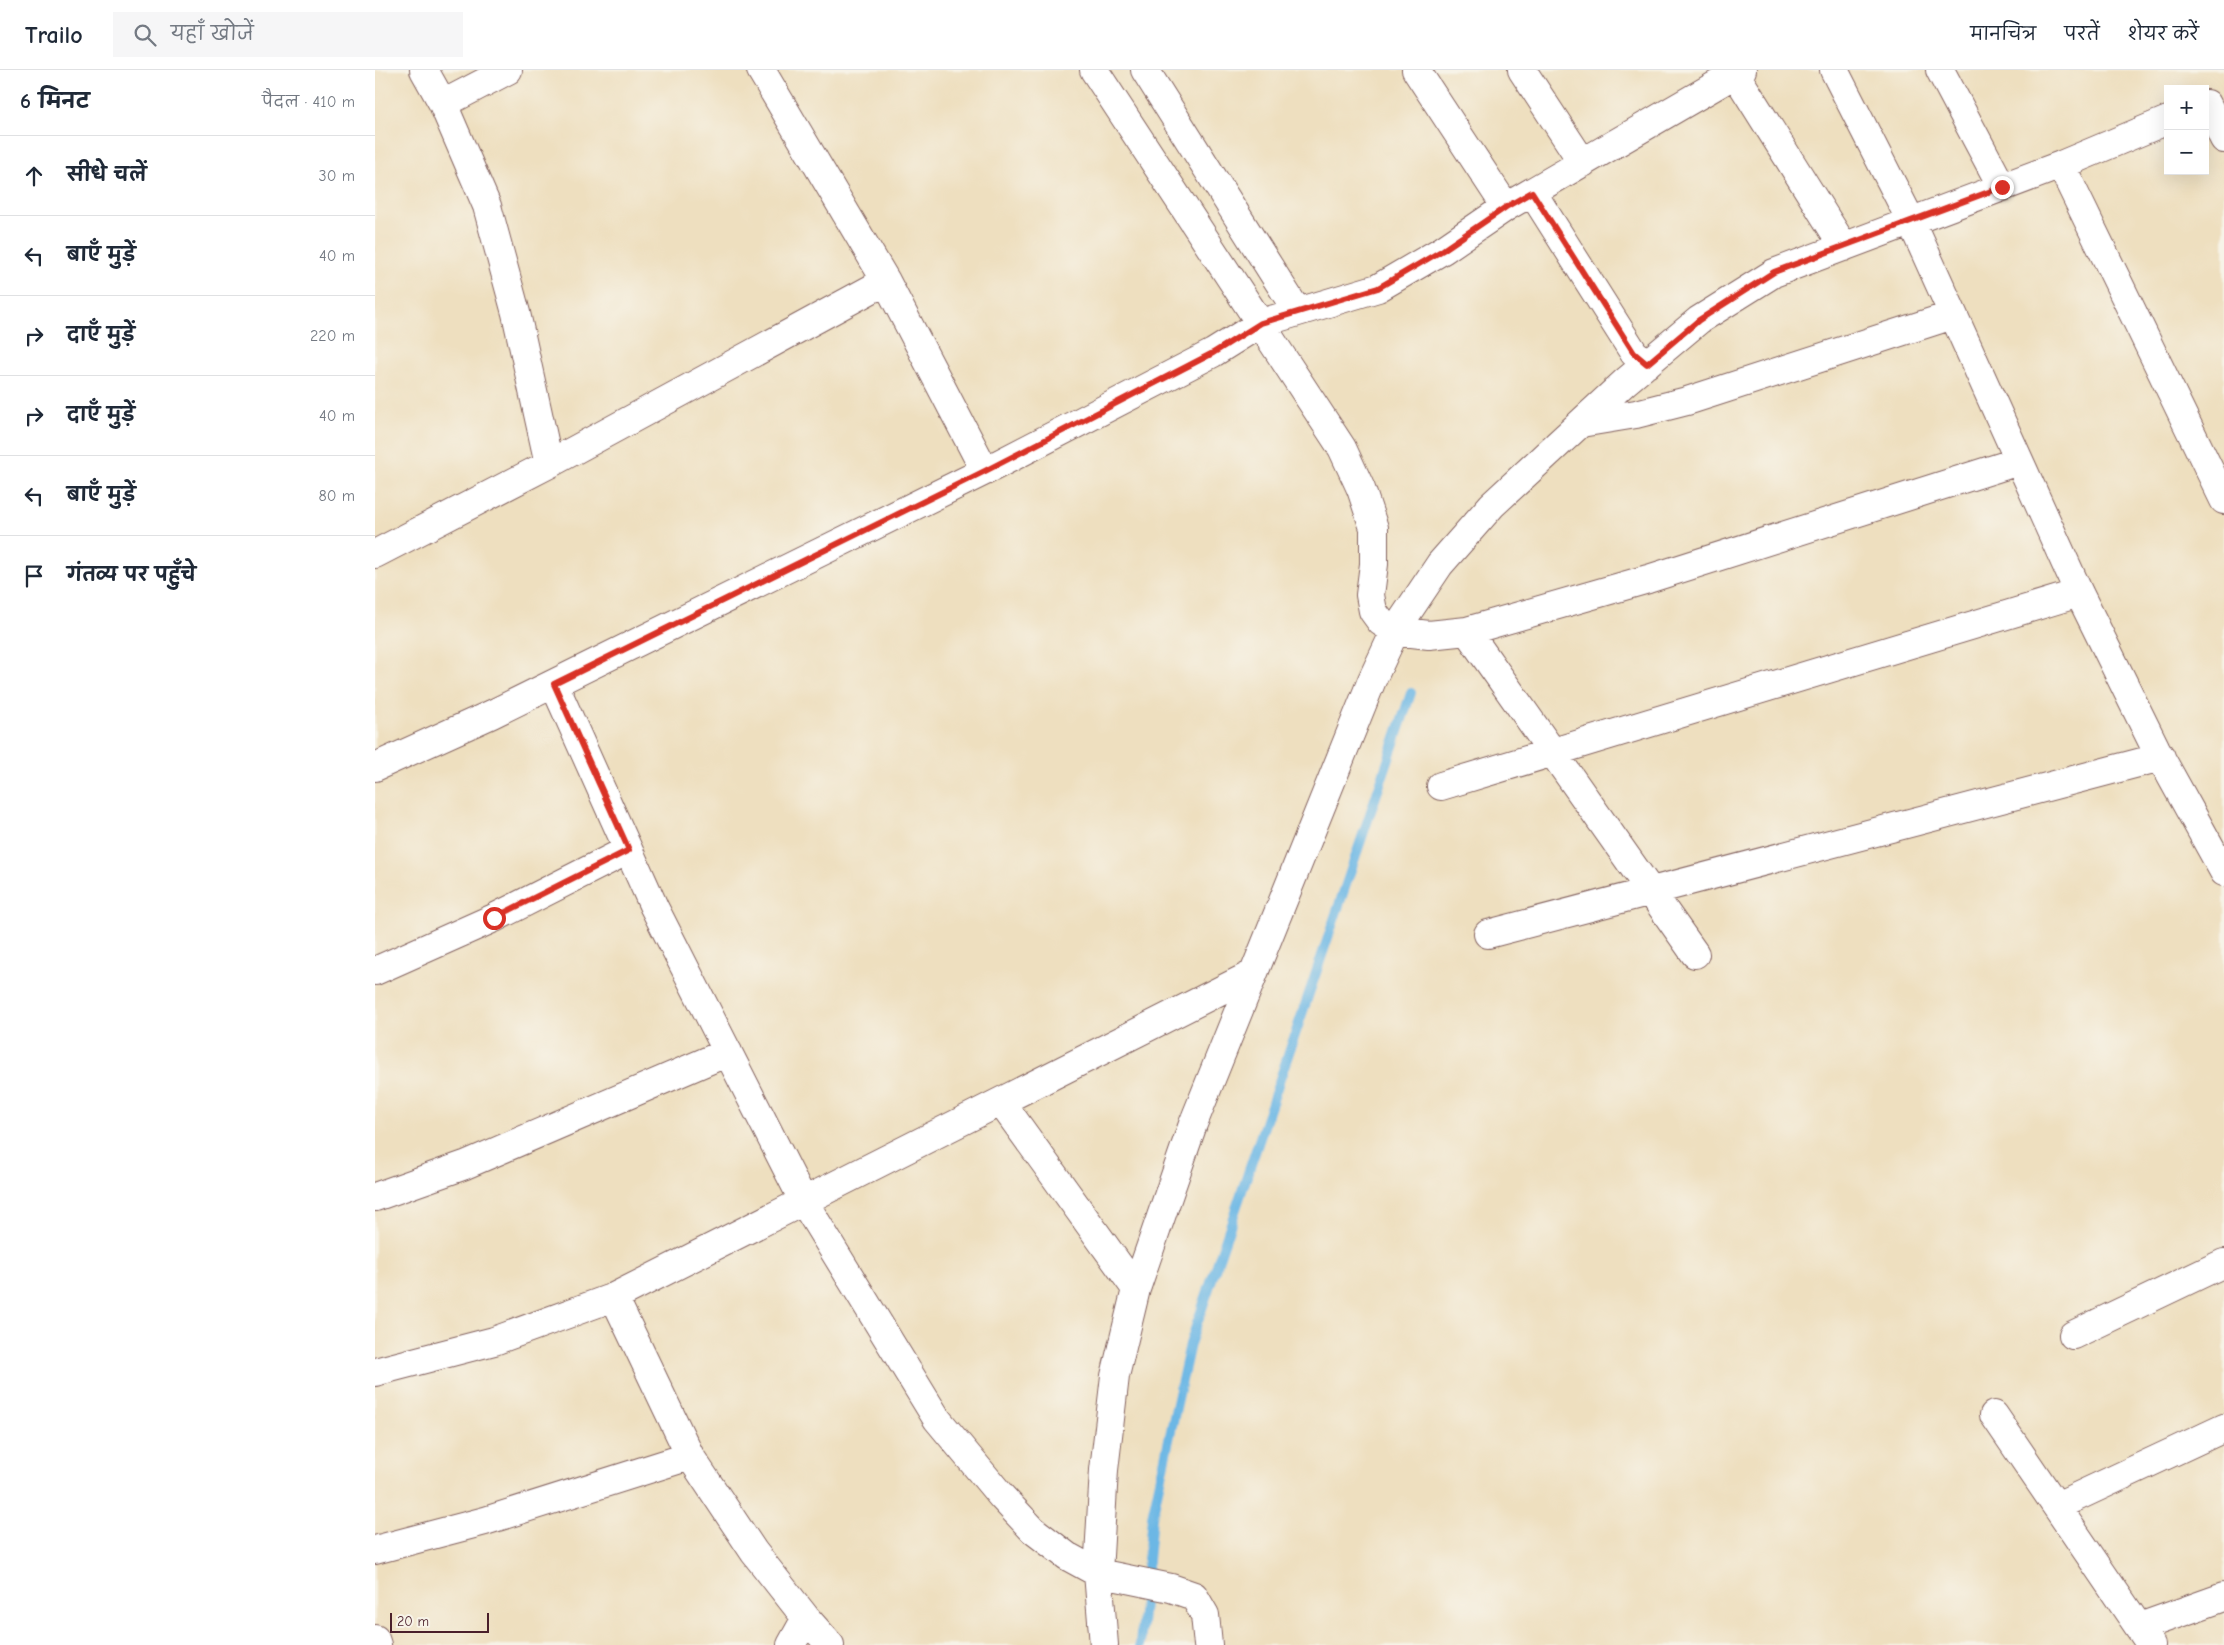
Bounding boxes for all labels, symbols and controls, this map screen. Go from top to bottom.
search box [113,12,463,57]
text: Trailo [25,21,83,49]
icon: search [131,21,159,49]
text: यहाँ खोजें [171,23,254,45]
text: मानचित्र [1970,24,2036,45]
text: परतें [2064,24,2100,45]
text: शेयर करें [2128,24,2199,45]
map controls [2164,85,2209,175]
button: + [2164,85,2209,130]
text: 6 मिनट [20,89,89,113]
text: पैदल · 410 m [262,93,355,111]
button: − [2164,130,2209,175]
icon: ahead [20,162,48,190]
text: सीधे चलें [67,164,147,186]
text: 30 m [319,167,355,185]
route end [1991,176,2014,199]
icon: left [20,242,48,270]
text: बाएँ मुड़ें [67,244,136,266]
text: 40 m [319,247,355,265]
icon: right [20,322,48,350]
text: दाएँ मुड़ें [67,324,135,346]
text: 220 m [310,327,355,345]
icon: right [20,402,48,430]
text: दाएँ मुड़ें [67,404,135,426]
text: 40 m [319,407,355,425]
icon: left [20,482,48,510]
text: बाएँ मुड़ें [67,484,136,506]
text: 80 m [318,487,355,505]
icon: arrive [20,562,48,590]
text: गंतव्य पर पहुँचे [67,564,196,586]
route start [483,907,506,930]
scale bar [390,1610,489,1633]
text: 20 m [397,1613,429,1630]

